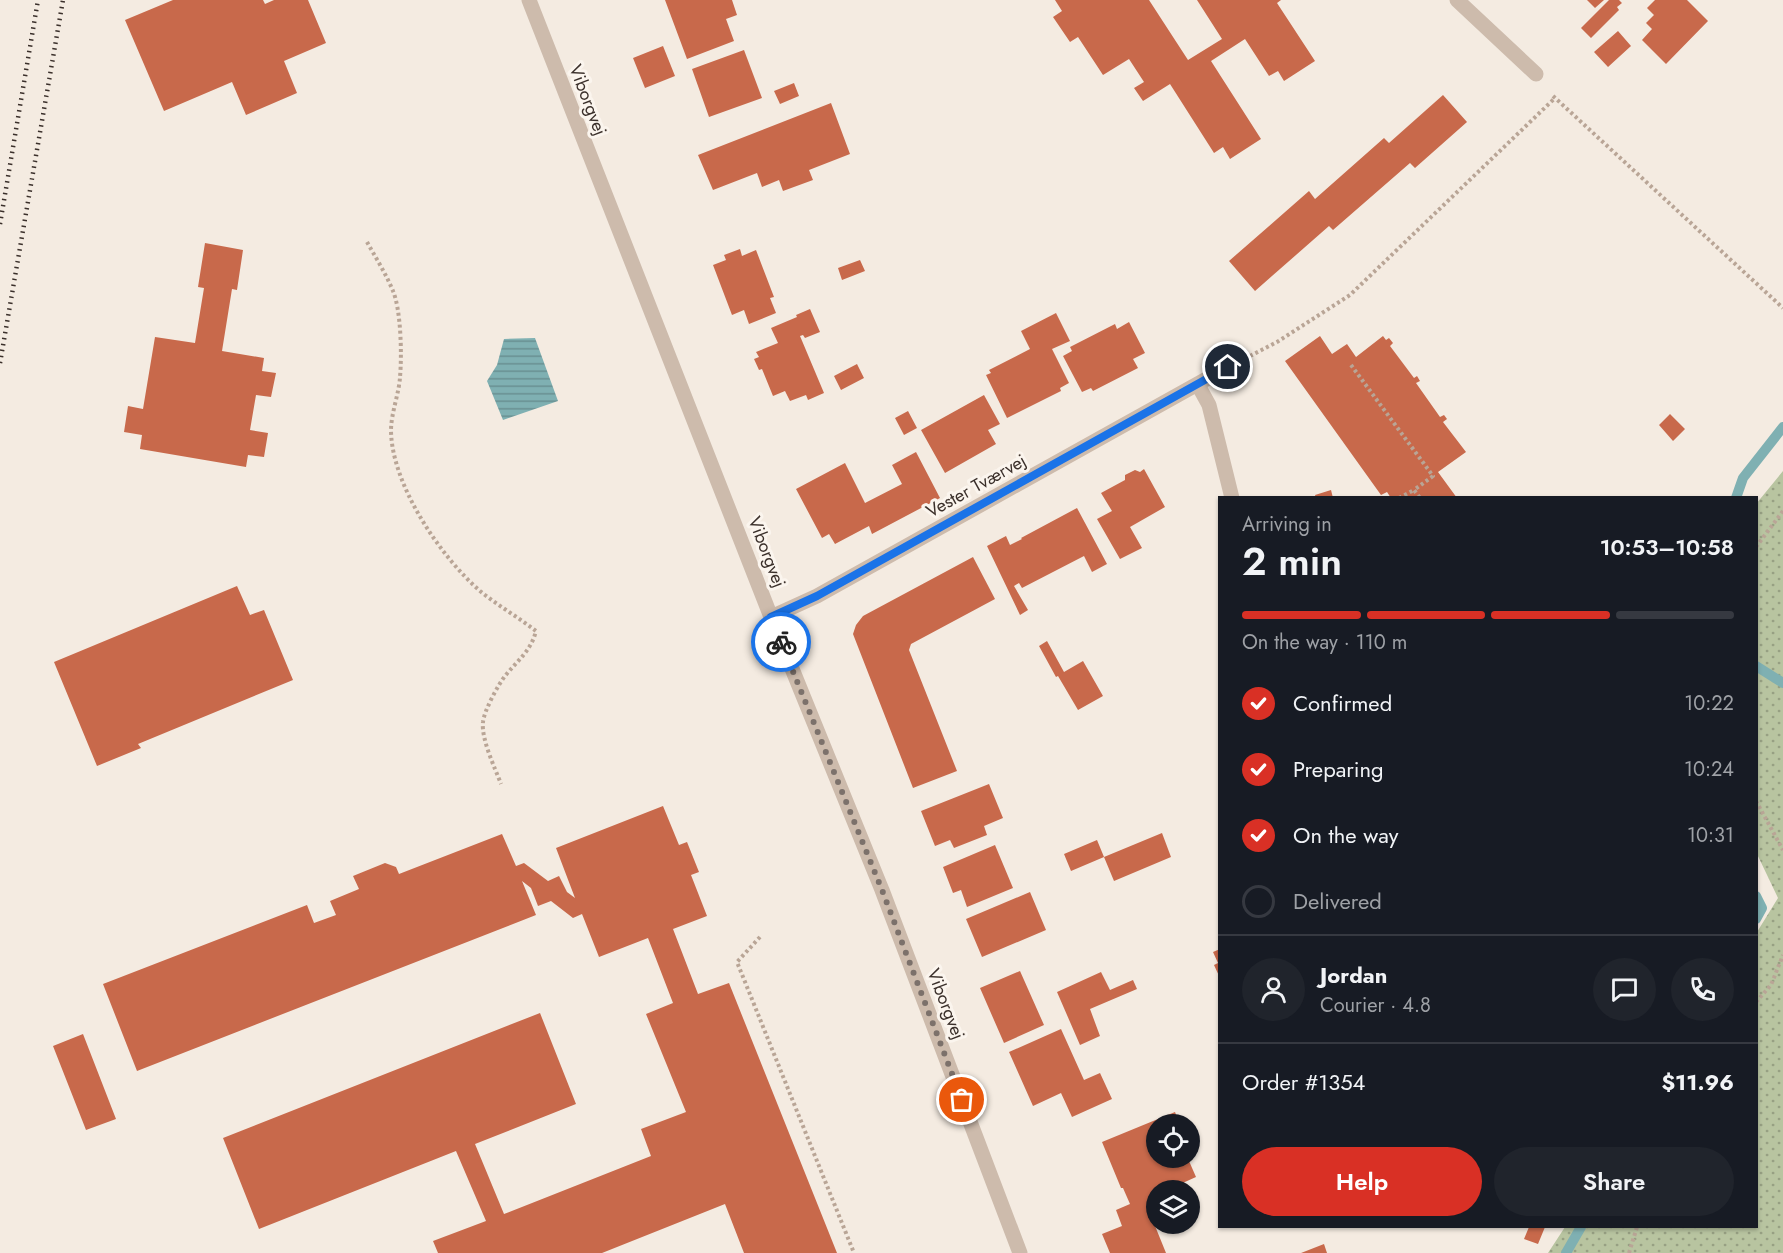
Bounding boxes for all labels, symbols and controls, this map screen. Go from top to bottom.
street label: Viborgvej [563,61,613,139]
pin [1202,341,1253,392]
icon: home [1211,350,1244,383]
street label: Vester Tværvej [921,448,1031,524]
text: Arriving in [1242,510,1332,539]
street label: Viborgvej [742,513,792,591]
text: 10:53–10:58 [1600,531,1734,563]
text: 2 min [1242,533,1342,590]
courier [751,612,811,672]
icon: bike [765,626,798,659]
text: On the way · 110 m [1242,628,1407,657]
icon: check [1242,687,1275,720]
text: Confirmed [1293,687,1392,719]
text: 10:22 [1684,689,1734,718]
icon: check [1242,753,1275,786]
text: Preparing [1293,753,1384,785]
text: 10:24 [1684,755,1734,784]
icon: check [1242,819,1275,852]
text: On the way [1293,819,1398,851]
text: 10:31 [1687,821,1734,850]
text: Delivered [1293,885,1382,917]
button: person [1242,958,1305,1021]
button: chat [1593,958,1656,1021]
button: phone [1671,958,1734,1021]
text: Jordan [1320,959,1387,991]
street label: Viborgvej [921,965,971,1043]
text: Courier · 4.8 [1320,991,1431,1020]
text: Order #1354 [1242,1066,1365,1098]
text: $11.96 [1661,1066,1734,1098]
pin [936,1074,987,1125]
icon: bag [945,1083,978,1116]
map controls [1146,1114,1200,1234]
button: locate [1146,1114,1200,1168]
button: Help [1242,1147,1482,1216]
button: Share [1494,1147,1734,1216]
button: layers [1146,1180,1200,1234]

